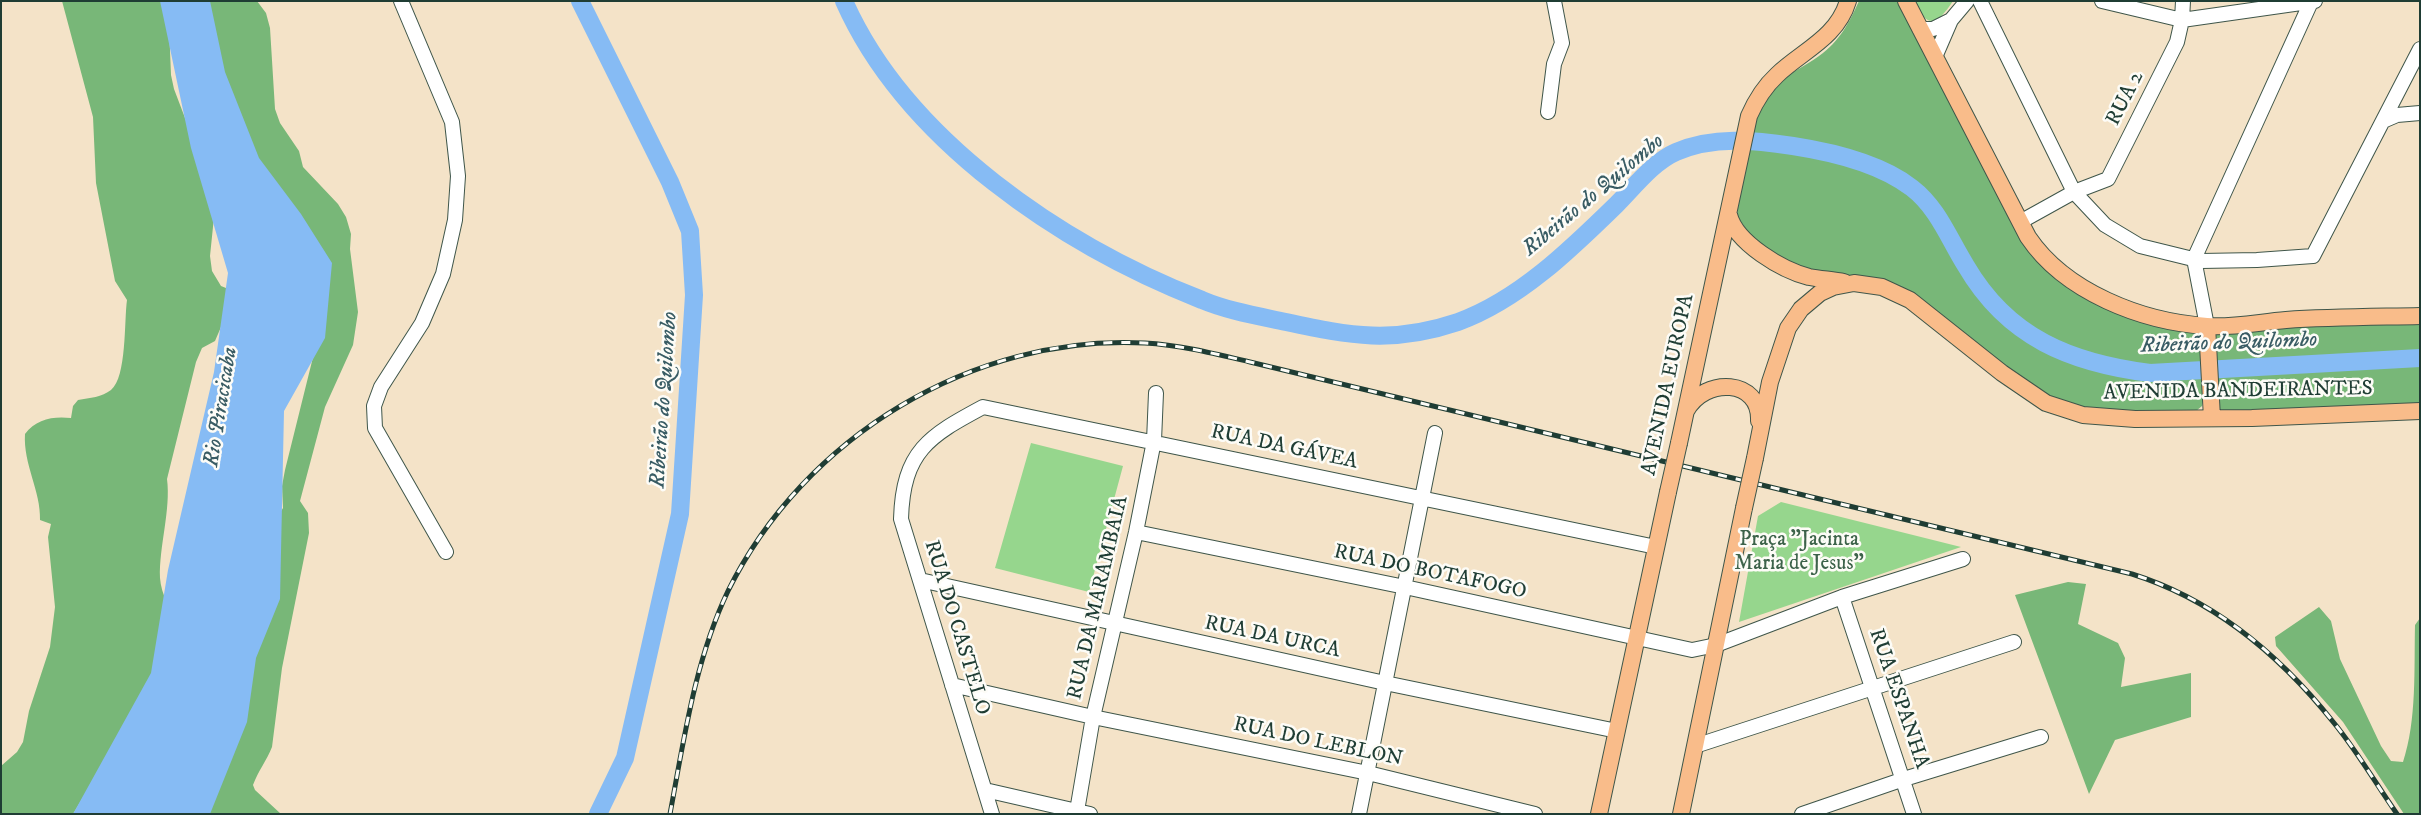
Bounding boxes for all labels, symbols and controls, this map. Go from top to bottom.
street label: RUA 2 [2102,68,2150,130]
water label: Ribeirão do Quilombo [1518,129,1670,263]
street label: AVENIDA EUROPA [1637,292,1701,478]
water label: Ribeirão do Quilombo [646,311,684,489]
water label: Ribeirão do Quilombo [2140,328,2318,360]
water label: Rio Piracicaba [199,345,245,469]
street label: AVENIDA BANDEIRANTES [2103,377,2373,407]
street label: RUA DA GÁVEA [1208,420,1360,476]
street label: RUA DA MARAMBAIA [1063,494,1135,702]
park label: Praça "Jacinta Maria de Jesus" [1734,528,1864,578]
street label: RUA DO CASTELO [917,538,995,718]
street label: RUA DO BOTAFOGO [1331,540,1529,606]
street label: RUA DA URCA [1202,611,1342,665]
street label: RUA ESPANHA [1862,626,1934,772]
street label: RUA DO LEBLON [1231,713,1405,773]

